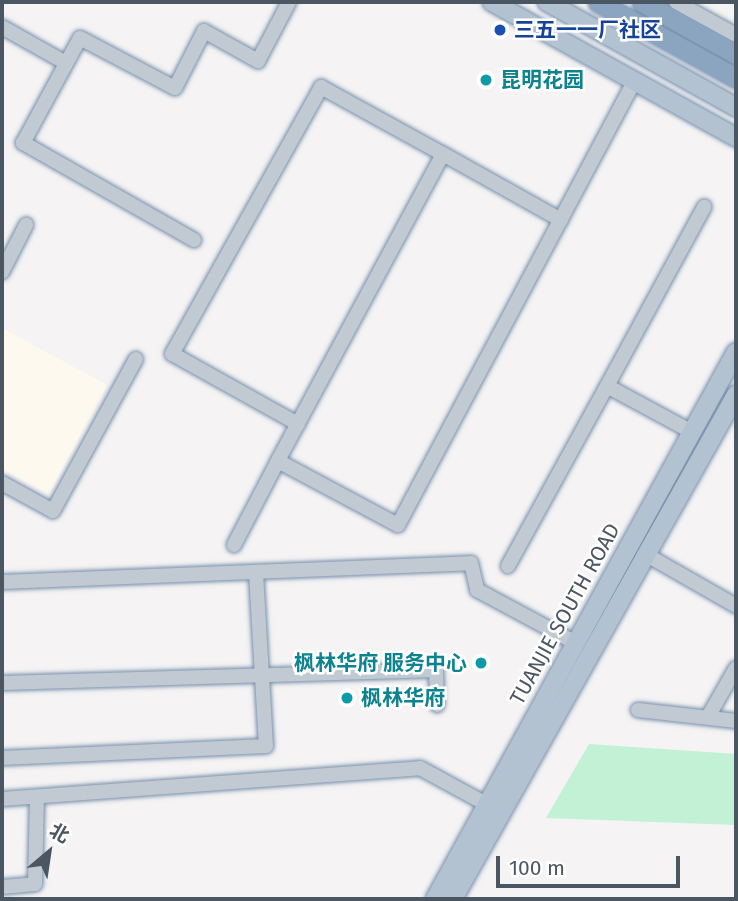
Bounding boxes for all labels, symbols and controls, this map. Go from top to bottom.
place label: 三五一一厂社区 [514,17,661,43]
marker: 三五一一厂社区 [492,22,508,38]
place label: 昆明花园 [500,67,584,93]
marker: 昆明花园 [478,72,494,88]
street label: TUANJIE SOUTH ROAD [505,519,625,709]
place label: 枫林华府 服务中心 [294,650,467,676]
marker: 枫林华府 服务中心 [473,655,489,671]
place label: 枫林华府 [361,685,445,711]
marker: 枫林华府 [339,690,355,706]
north arrow [14,817,84,887]
text: 北 [46,819,73,848]
scale bar [500,842,684,886]
text: 100 m [509,855,565,881]

